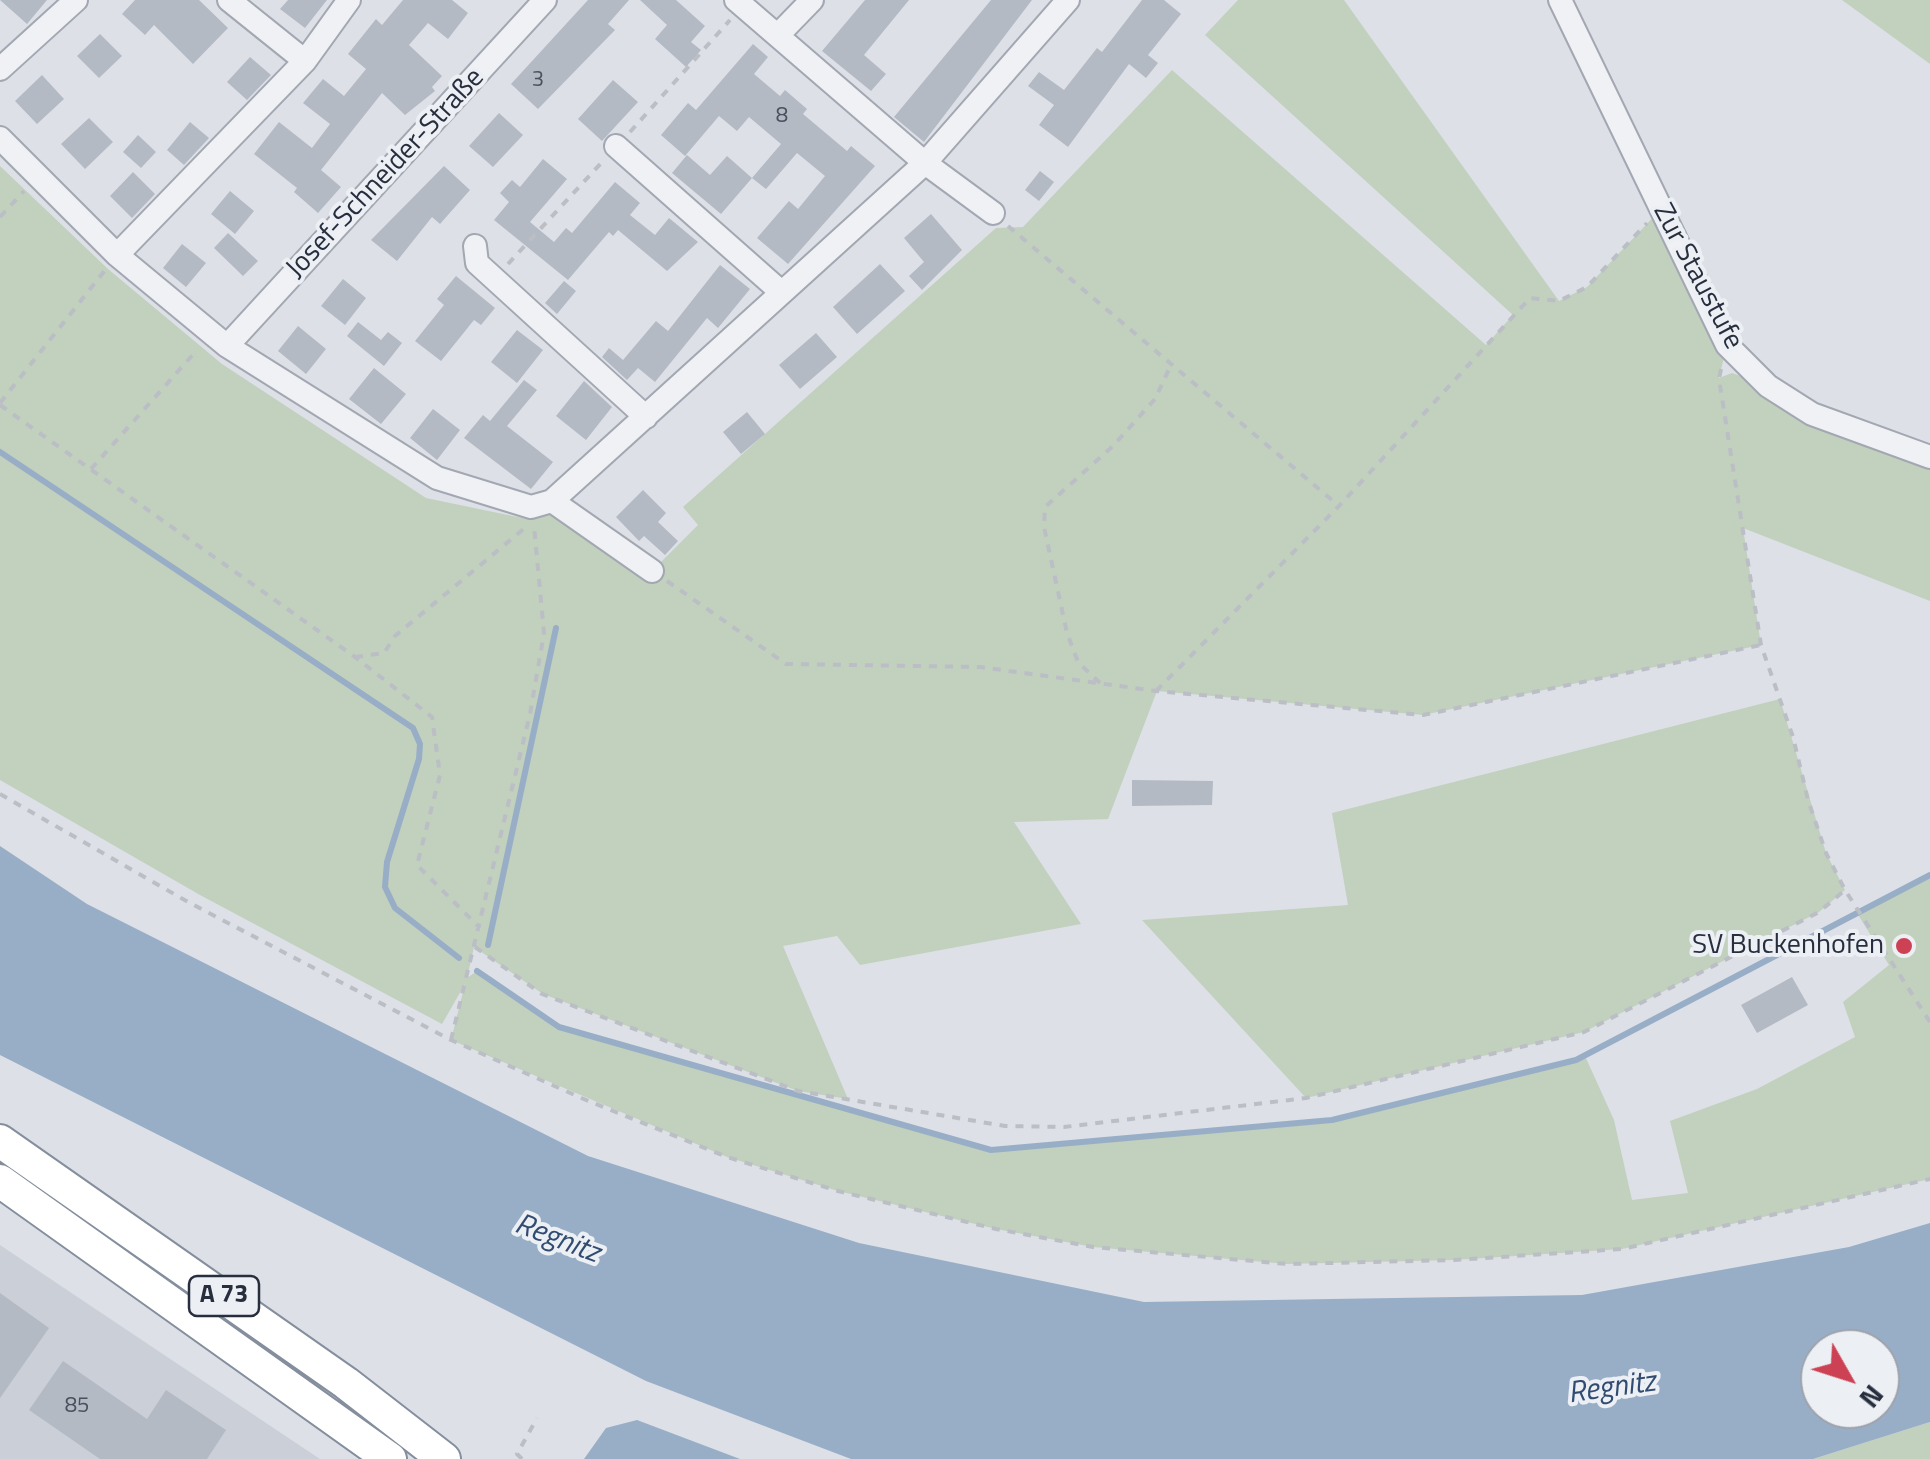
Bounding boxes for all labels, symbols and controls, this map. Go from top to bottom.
street label: Josef-Schneider-Straße [280,62,492,286]
house number: 3 [532,68,544,94]
house number: 8 [776,104,788,130]
street label: Zur Staustufe [1645,199,1749,355]
place label: SV Buckenhofen [1692,929,1884,963]
marker: SV Buckenhofen [1893,935,1915,957]
water label: Regnitz [510,1207,604,1273]
road number: A 73 [189,1276,259,1316]
north arrow [1800,1329,1900,1429]
water label: Regnitz [1566,1365,1658,1413]
text: N [1849,1376,1895,1418]
house number: 85 [65,1394,89,1420]

